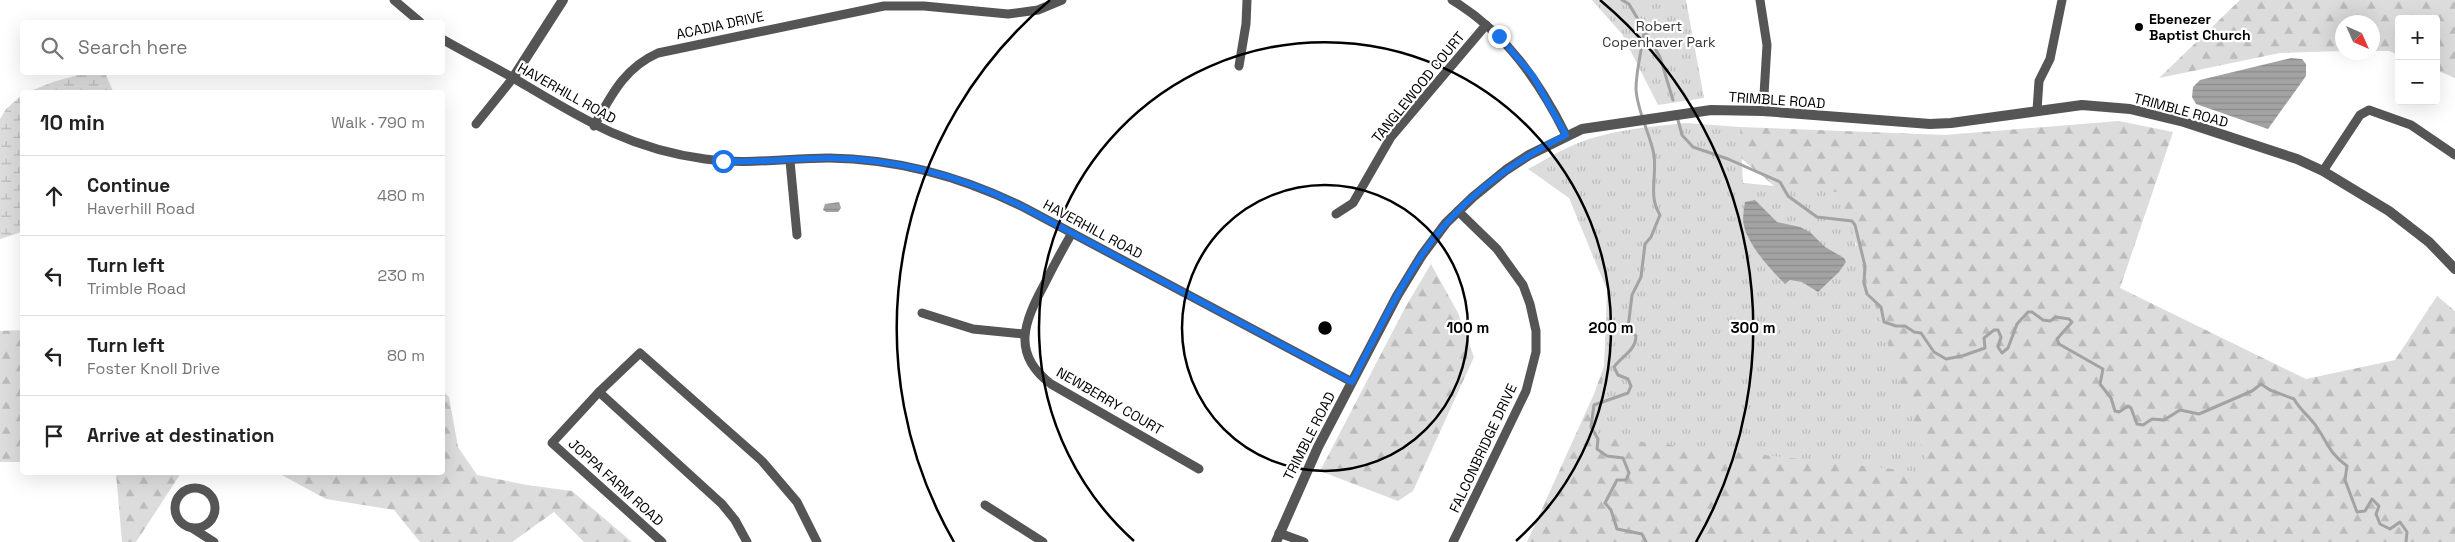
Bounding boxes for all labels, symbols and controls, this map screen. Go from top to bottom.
street label: ACADIA DRIVE [674,7,766,43]
place label: Ebenezer Baptist Church [2149,10,2251,44]
north arrow [2335,15,2380,60]
map controls [2395,15,2440,105]
button: + [2395,15,2440,60]
park label: Robert Copenhaver Park [1602,17,1716,51]
search box [20,20,445,75]
marker: Ebenezer Baptist Church [2133,21,2145,33]
route end [1488,25,1511,48]
street label: TANGLEWOOD COURT [1368,28,1468,146]
icon: search [38,34,66,62]
text: Search here [78,35,188,60]
street label: HAVERHILL ROAD [515,58,619,128]
button: − [2395,60,2440,105]
street label: TRIMBLE ROAD [1728,88,1826,112]
street label: TRIMBLE ROAD [2132,89,2230,131]
text: 10 min [40,109,105,136]
text: Walk · 790 m [331,112,425,133]
route start [712,150,735,173]
text: Continue [87,173,170,198]
icon: ahead [40,182,68,210]
text: 480 m [377,185,425,206]
street label: HAVERHILL ROAD [1040,195,1146,263]
text: Haverhill Road [87,198,195,219]
text: Turn left [87,253,165,278]
icon: left [40,262,68,290]
text: 230 m [378,265,425,286]
text: Trimble Road [87,278,186,299]
text: 100 m [1447,318,1489,337]
text: 200 m [1589,318,1633,337]
text: 300 m [1730,318,1776,337]
centre of rings [1316,319,1334,337]
text: Turn left [87,333,165,358]
icon: left [40,342,68,370]
text: 80 m [387,345,425,366]
text: Foster Knoll Drive [87,358,220,379]
street label: NEWBERRY COURT [1053,363,1167,439]
street label: FALCONBRIDGE DRIVE [1445,380,1521,515]
street label: TRIMBLE ROAD [1279,389,1339,483]
icon: arrive [40,422,68,450]
text: Arrive at destination [87,423,275,448]
street label: JOPPA FARM ROAD [565,434,667,530]

